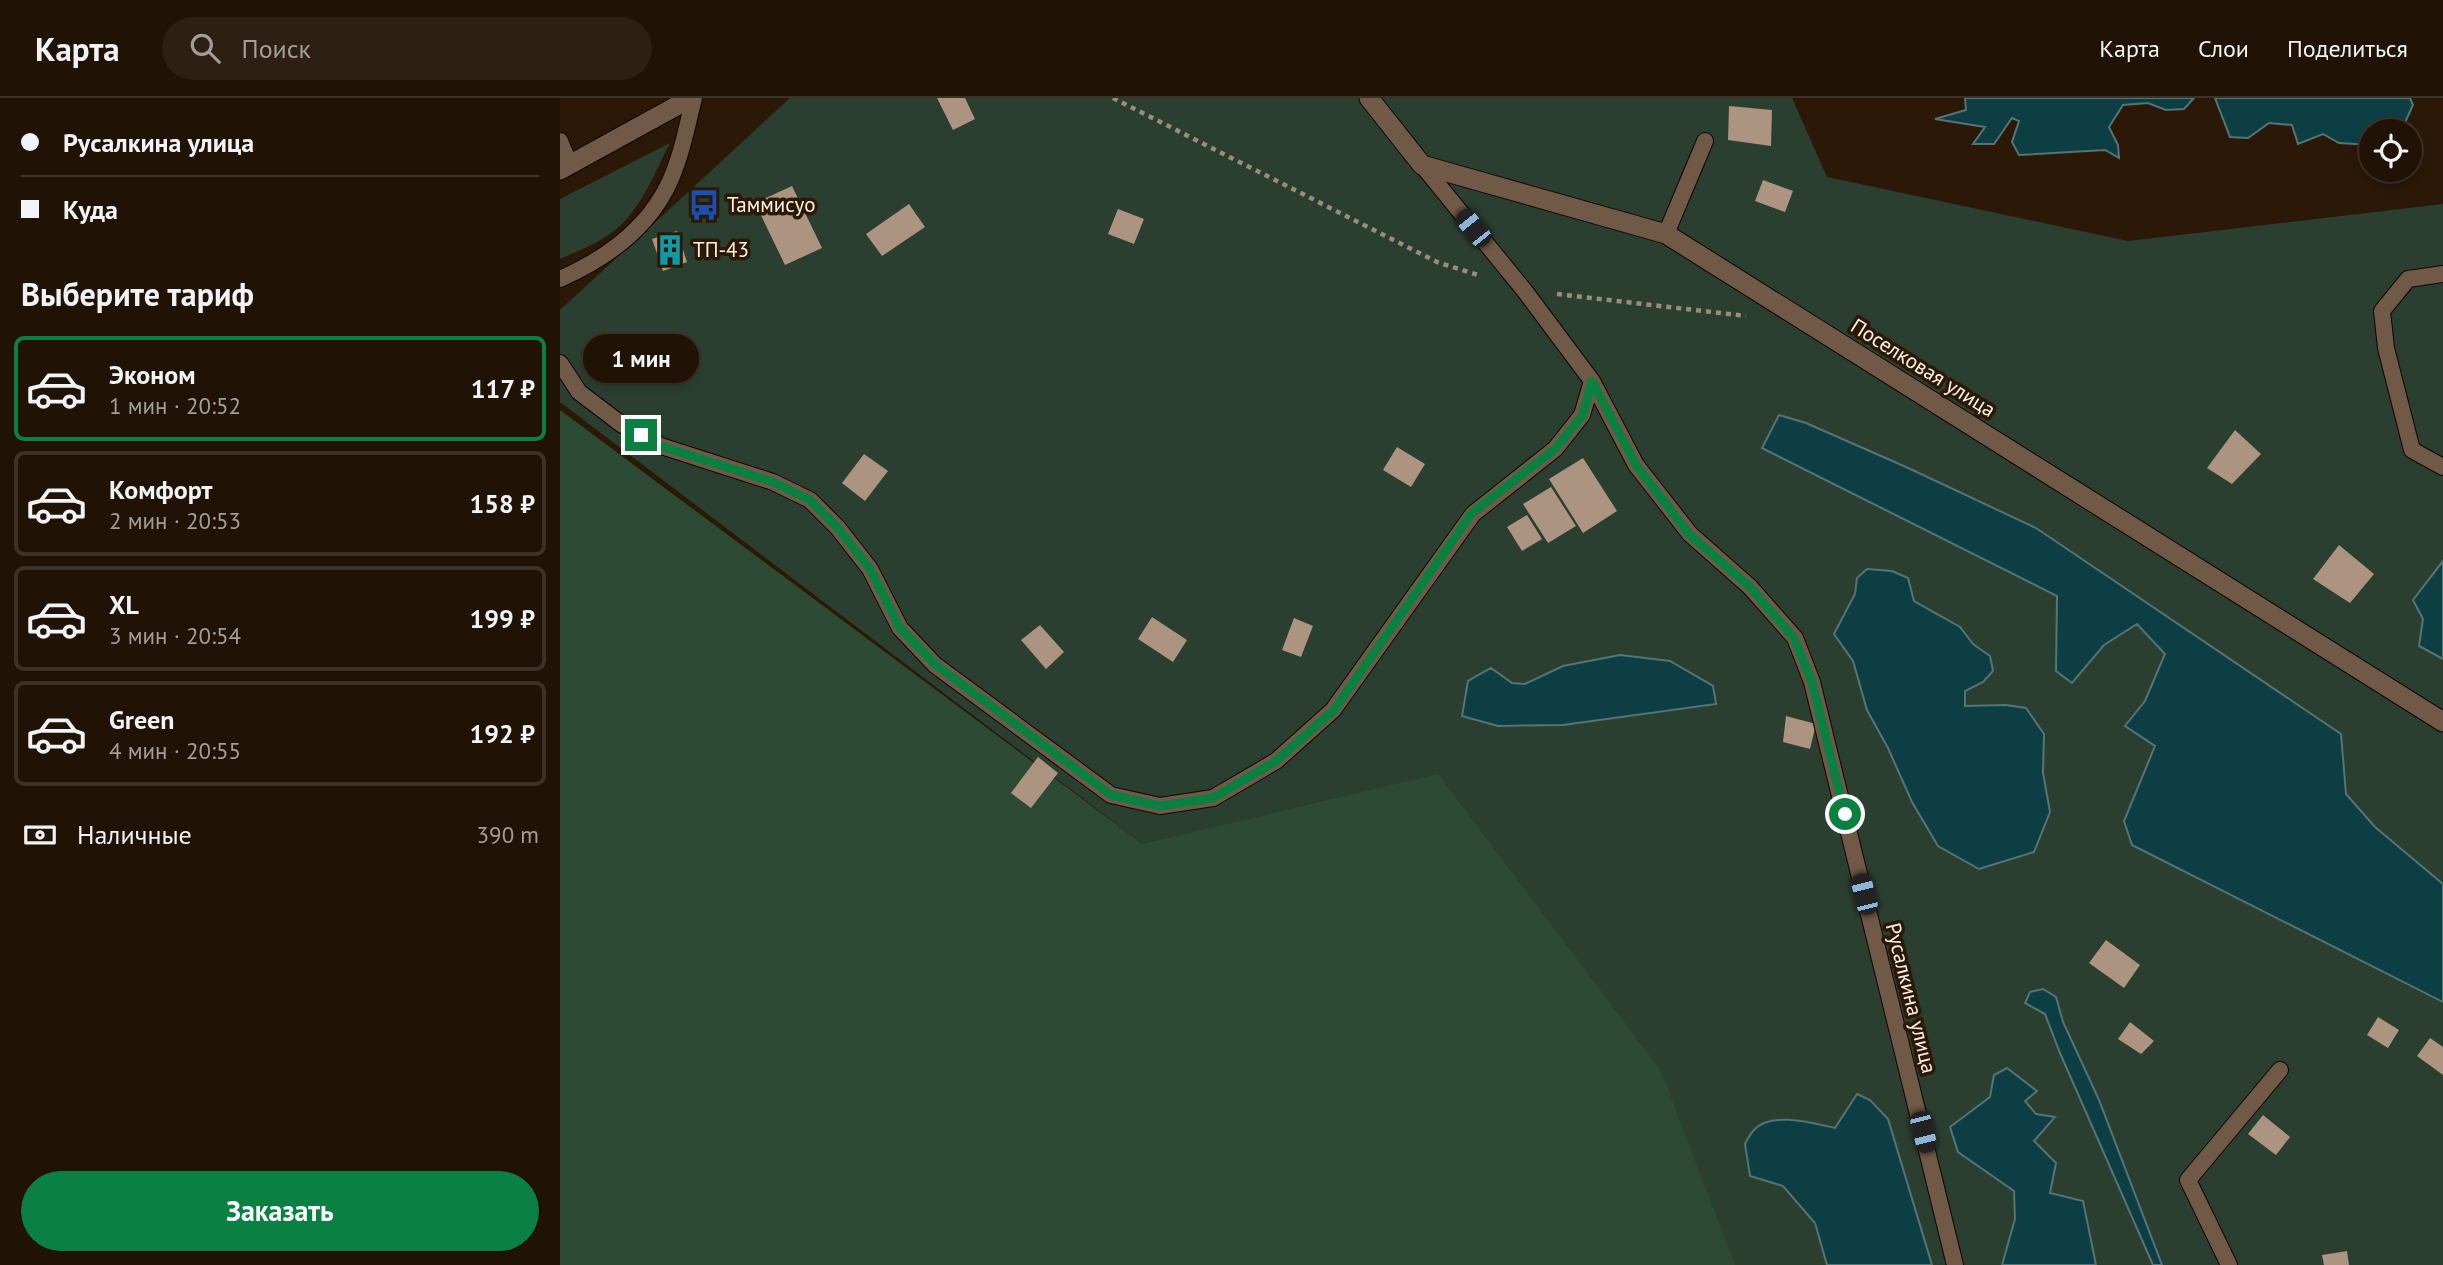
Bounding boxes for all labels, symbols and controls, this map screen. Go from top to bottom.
search box [162,17,652,80]
text: Карта [35,27,120,70]
icon: search [186,29,224,67]
text: Поиск [242,32,311,65]
text: Карта [2099,33,2160,64]
text: Слои [2198,33,2249,64]
text: Поделиться [2287,33,2408,64]
map controls [2359,119,2422,182]
button: locate [2359,119,2422,182]
text: Русалкина улица [63,126,254,159]
bus stop icon: Таммисуо [687,188,721,222]
place label: Таммисуо [727,191,815,218]
text: Куда [63,193,118,226]
car [1452,205,1495,251]
building icon: ТП-43 [653,233,687,267]
place label: ТП-43 [693,236,749,263]
text: Выберите тариф [21,273,254,315]
street label: Поселковая улица [1846,312,2001,423]
callout: 1 мин [583,334,699,382]
text: 1 мин [611,344,671,373]
icon: car [25,357,88,420]
text: Эконом [109,358,196,391]
text: 117 ₽ [471,372,535,405]
text: 1 мин · 20:52 [109,391,241,420]
route end [625,419,657,451]
icon: car [25,472,88,535]
text: Комфорт [109,473,212,506]
text: 158 ₽ [469,487,535,520]
text: 2 мин · 20:53 [109,506,241,535]
icon: car [25,587,88,650]
text: XL [109,588,139,621]
text: 199 ₽ [469,602,535,635]
text: 3 мин · 20:54 [109,621,241,650]
icon: car [25,702,88,765]
text: Green [109,703,174,736]
text: 192 ₽ [469,717,535,750]
text: 4 мин · 20:55 [109,736,241,765]
route start [1829,798,1861,830]
icon: cash [21,816,59,854]
text: Наличные [77,818,192,851]
text: 390 m [477,820,539,849]
car [1849,871,1880,917]
street label: Русалкина улица [1880,920,1943,1076]
car [1908,1109,1939,1155]
button: Заказать [21,1171,539,1251]

